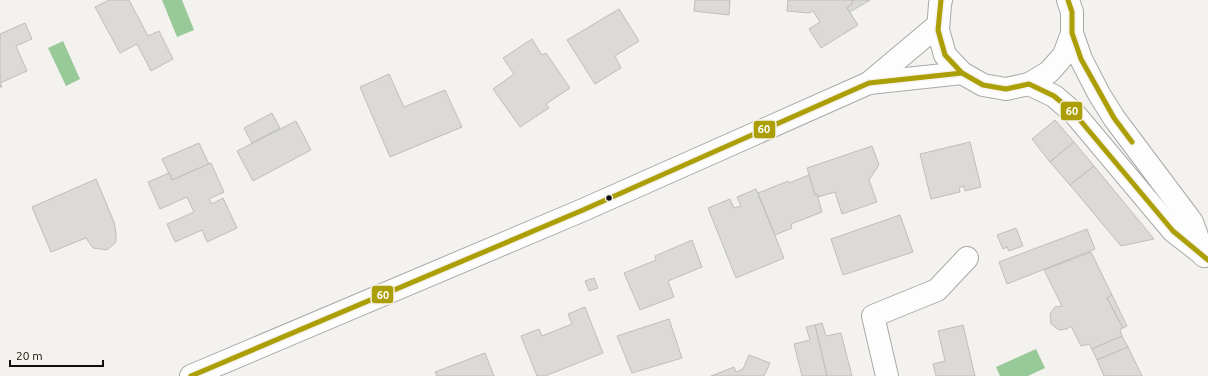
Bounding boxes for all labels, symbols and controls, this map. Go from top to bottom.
line badge: 60 [1060,101,1083,121]
text: 60 [1066,105,1078,117]
line badge: 60 [753,120,776,139]
text: 60 [758,123,770,135]
unlabelled marker [604,193,614,203]
line badge: 60 [371,285,394,304]
text: 60 [377,289,389,301]
scale bar [10,342,103,368]
text: 20 m [16,349,43,362]

